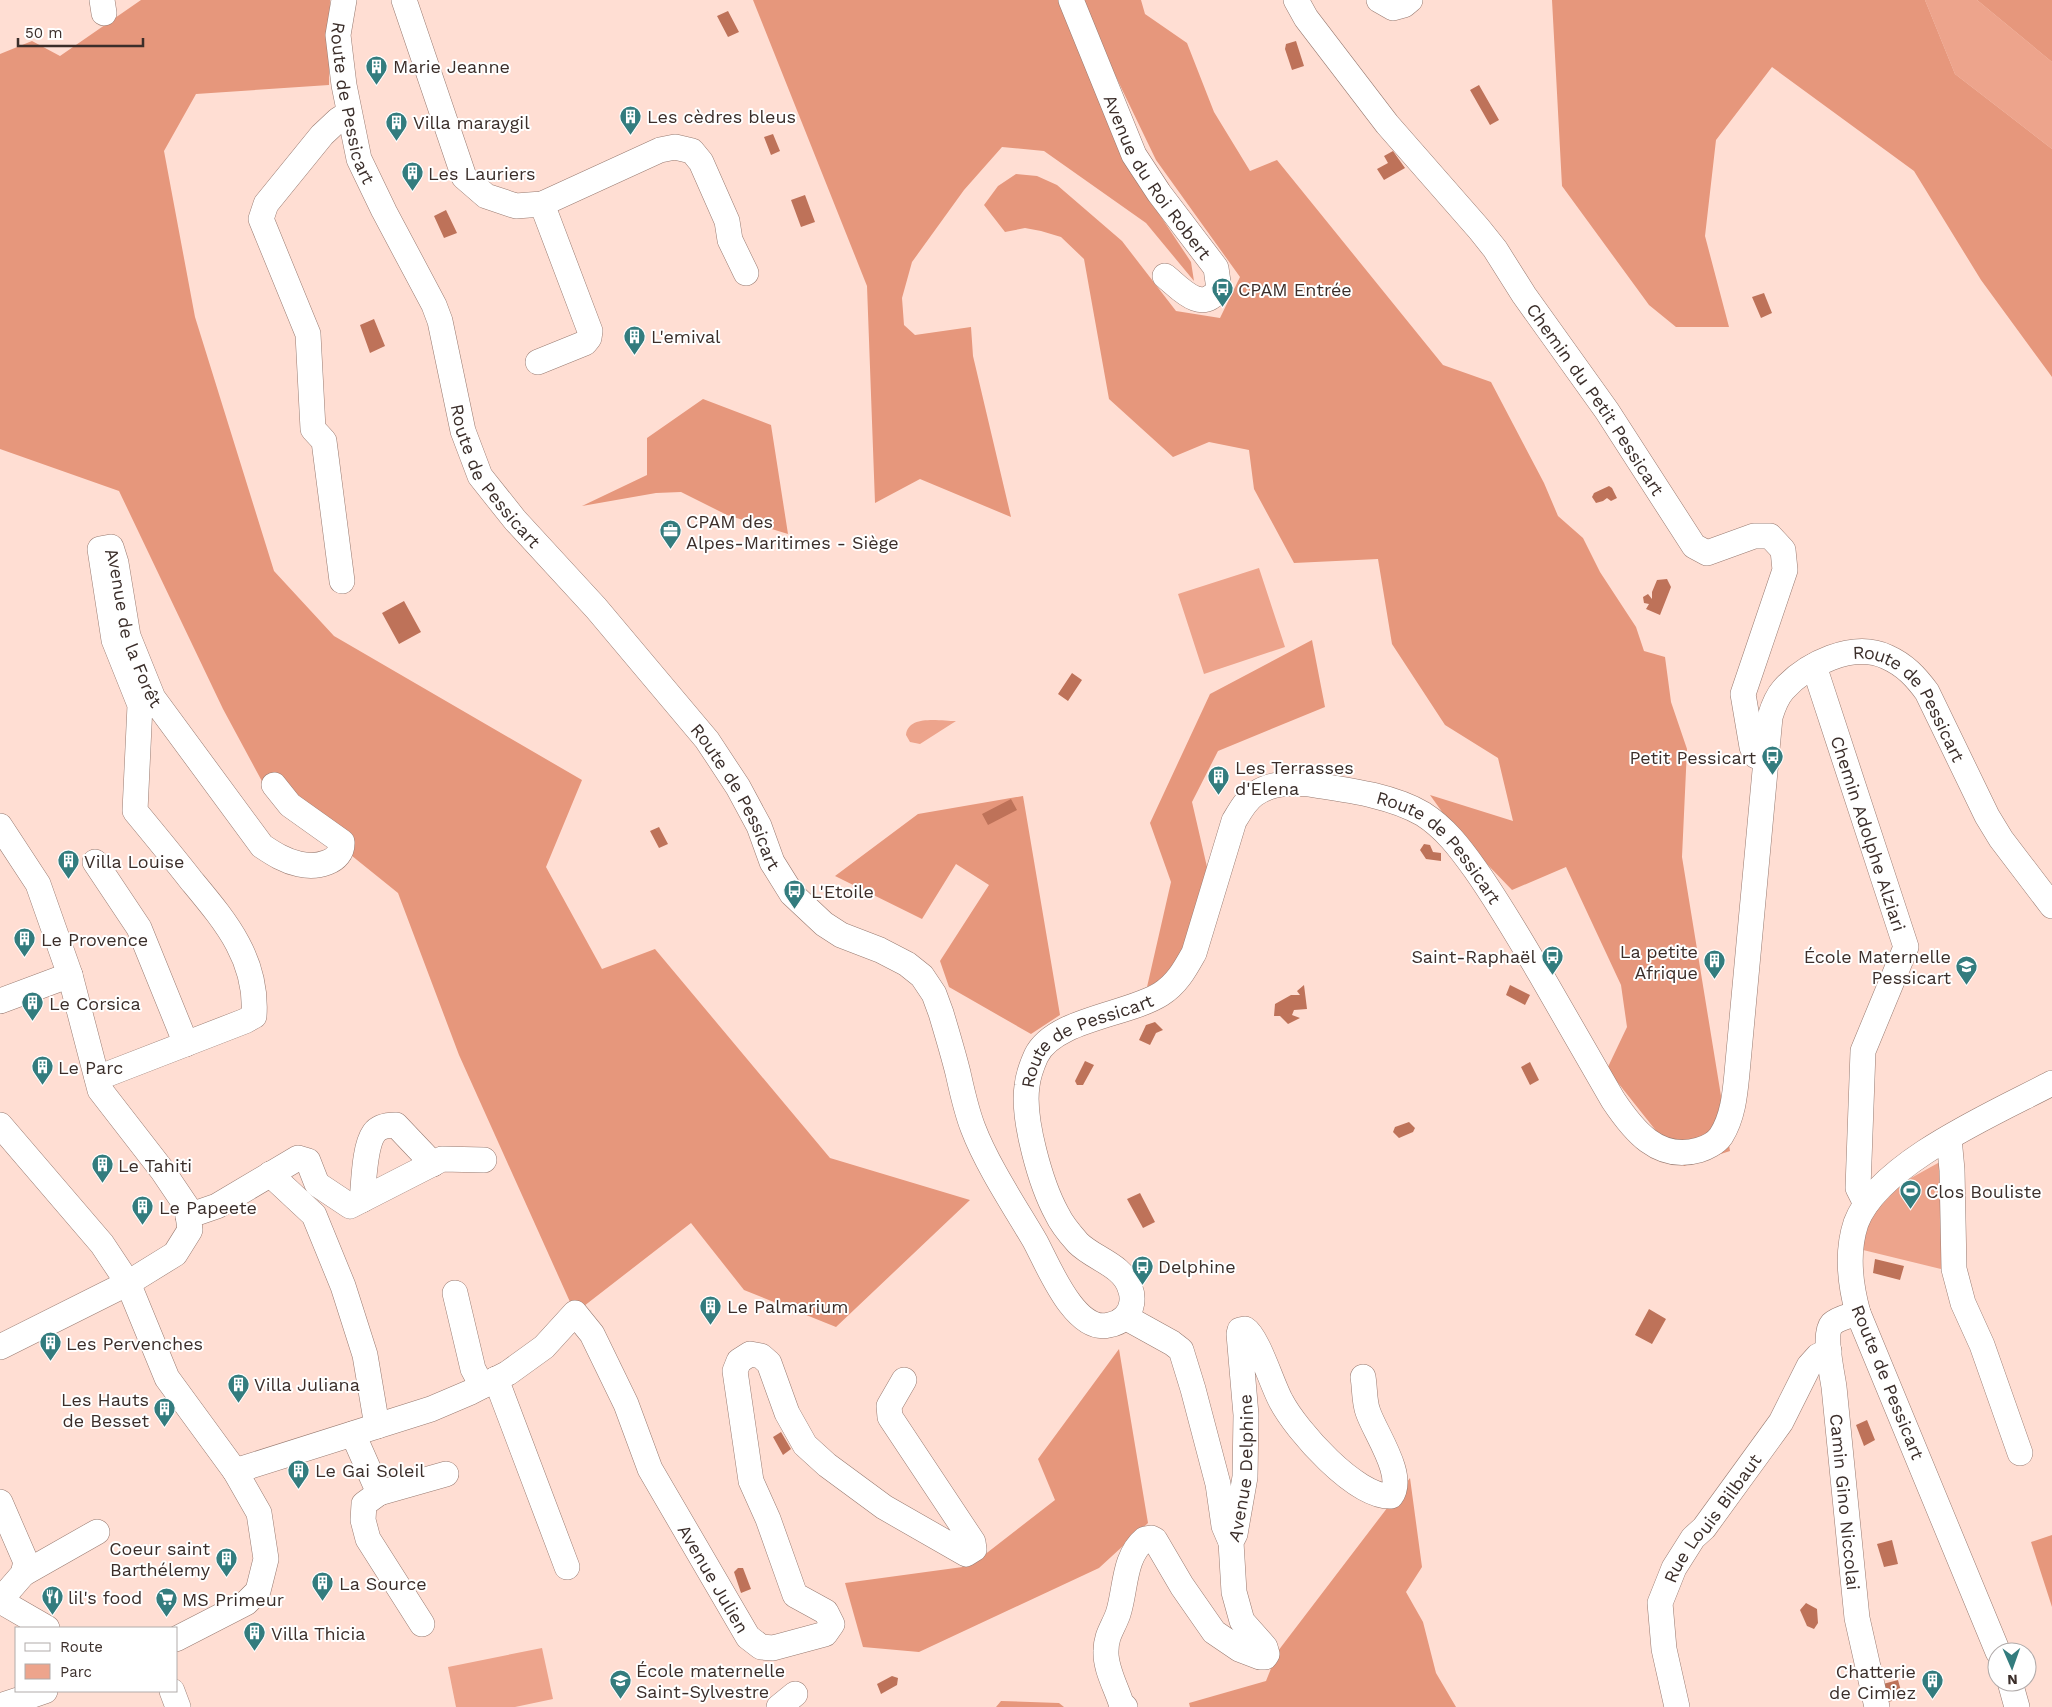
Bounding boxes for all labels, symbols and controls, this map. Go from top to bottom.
scale bar [18,15,142,47]
street label: Route de Pessicart [327,20,380,188]
text: 50 m [25,24,62,42]
building icon: Marie Jeanne [365,54,389,85]
place label: Marie Jeanne [393,56,510,77]
street label: Avenue du Roi Robert [1100,91,1216,264]
building icon: Les cèdres bleus [619,104,643,135]
place label: Les cèdres bleus [647,106,796,127]
building icon: Villa maraygil [385,110,409,141]
place label: Villa maraygil [413,112,530,133]
building icon: Les Lauriers [400,161,424,192]
place label: Les Lauriers [428,163,536,184]
bus stop icon: CPAM Entrée [1210,277,1234,308]
place label: CPAM Entrée [1238,279,1352,300]
street label: Chemin du Petit Pessicart [1523,299,1669,499]
building icon: L'emival [623,324,647,355]
place label: L'emival [651,326,721,347]
street label: Route de Pessicart [447,402,546,552]
place label: CPAM des Alpes-Maritimes - Siège [686,511,899,553]
office icon: CPAM des Alpes-Maritimes - Siège [658,519,682,550]
street label: Avenue de la Forêt [101,545,167,712]
street label: Route de Pessicart [1852,641,1970,766]
street label: Route de Pessicart [687,719,785,874]
street label: Chemin Adolphe Alziari [1827,733,1911,934]
bus stop icon: Petit Pessicart [1760,745,1784,776]
place label: Petit Pessicart [1629,747,1756,768]
place label: Les Terrasses d'Elena [1235,757,1354,799]
building icon: Les Terrasses d'Elena [1207,765,1231,796]
street label: Route de Pessicart [1374,786,1506,908]
building icon: Villa Louise [56,849,80,880]
place label: Villa Louise [84,851,184,872]
bus stop icon: L'Etoile [783,879,807,910]
place label: L'Etoile [811,881,874,902]
building icon: Le Provence [13,927,37,958]
place label: Le Provence [41,929,148,950]
place label: La petite Afrique [1620,941,1698,983]
bus stop icon: Saint-Raphaël [1540,944,1564,975]
place label: Saint-Raphaël [1411,946,1536,967]
place label: École Maternelle Pessicart [1804,946,1951,988]
building icon: La petite Afrique [1702,949,1726,980]
school or university icon: École Maternelle Pessicart [1955,954,1979,985]
street label: Route de Pessicart [1016,989,1157,1089]
building icon: Le Corsica [21,991,45,1022]
place label: Le Corsica [49,993,141,1014]
building icon: Le Parc [30,1055,54,1086]
place label: Le Parc [58,1057,123,1078]
building icon: Le Tahiti [90,1153,114,1184]
place label: Le Tahiti [118,1155,192,1176]
sports icon: Clos Bouliste [1898,1179,1922,1210]
place label: Clos Bouliste [1926,1181,2042,1202]
building icon: Le Papeete [131,1195,155,1226]
place label: Le Papeete [159,1197,257,1218]
bus stop icon: Delphine [1130,1254,1154,1285]
place label: Delphine [1158,1256,1236,1277]
building icon: Le Palmarium [699,1294,723,1325]
place label: Le Palmarium [727,1296,848,1317]
street label: Route de Pessicart [1847,1302,1929,1463]
building icon: Les Pervenches [38,1331,62,1362]
place label: Les Pervenches [66,1333,203,1354]
building icon: Villa Juliana [226,1372,250,1403]
place label: Villa Juliana [254,1374,360,1395]
place label: Les Hauts de Besset [61,1389,149,1431]
street label: Avenue Delphine [1223,1393,1257,1545]
building icon: Les Hauts de Besset [153,1397,177,1428]
street label: Camin Gino Niccolai [1826,1413,1865,1591]
street label: Rue Louis Bilbaut [1659,1449,1765,1585]
building icon: Le Gai Soleil [287,1458,311,1489]
place label: Le Gai Soleil [315,1460,425,1481]
street label: Avenue Julien [674,1520,754,1637]
place label: Coeur saint Barthélemy [109,1538,211,1580]
building icon: Coeur saint Barthélemy [214,1546,238,1577]
building icon: La Source [311,1571,335,1602]
place label: La Source [339,1573,427,1594]
restaurant icon: lil's food [40,1585,64,1616]
place label: lil's food [68,1587,142,1608]
supermarket icon: MS Primeur [154,1587,178,1618]
place label: MS Primeur [182,1589,284,1610]
building icon: Villa Thicia [243,1621,267,1652]
place label: Villa Thicia [271,1623,365,1644]
legend [15,1627,178,1692]
text: Route [60,1638,103,1656]
north arrow [1987,1642,2037,1692]
place label: École maternelle Saint-Sylvestre [636,1660,785,1702]
place label: Chatterie de Cimiez [1829,1661,1916,1703]
text: Parc [60,1663,92,1681]
school or university icon: École maternelle Saint-Sylvestre [608,1668,632,1699]
building icon: Chatterie de Cimiez [1920,1669,1944,1700]
text: N [2007,1672,2018,1688]

